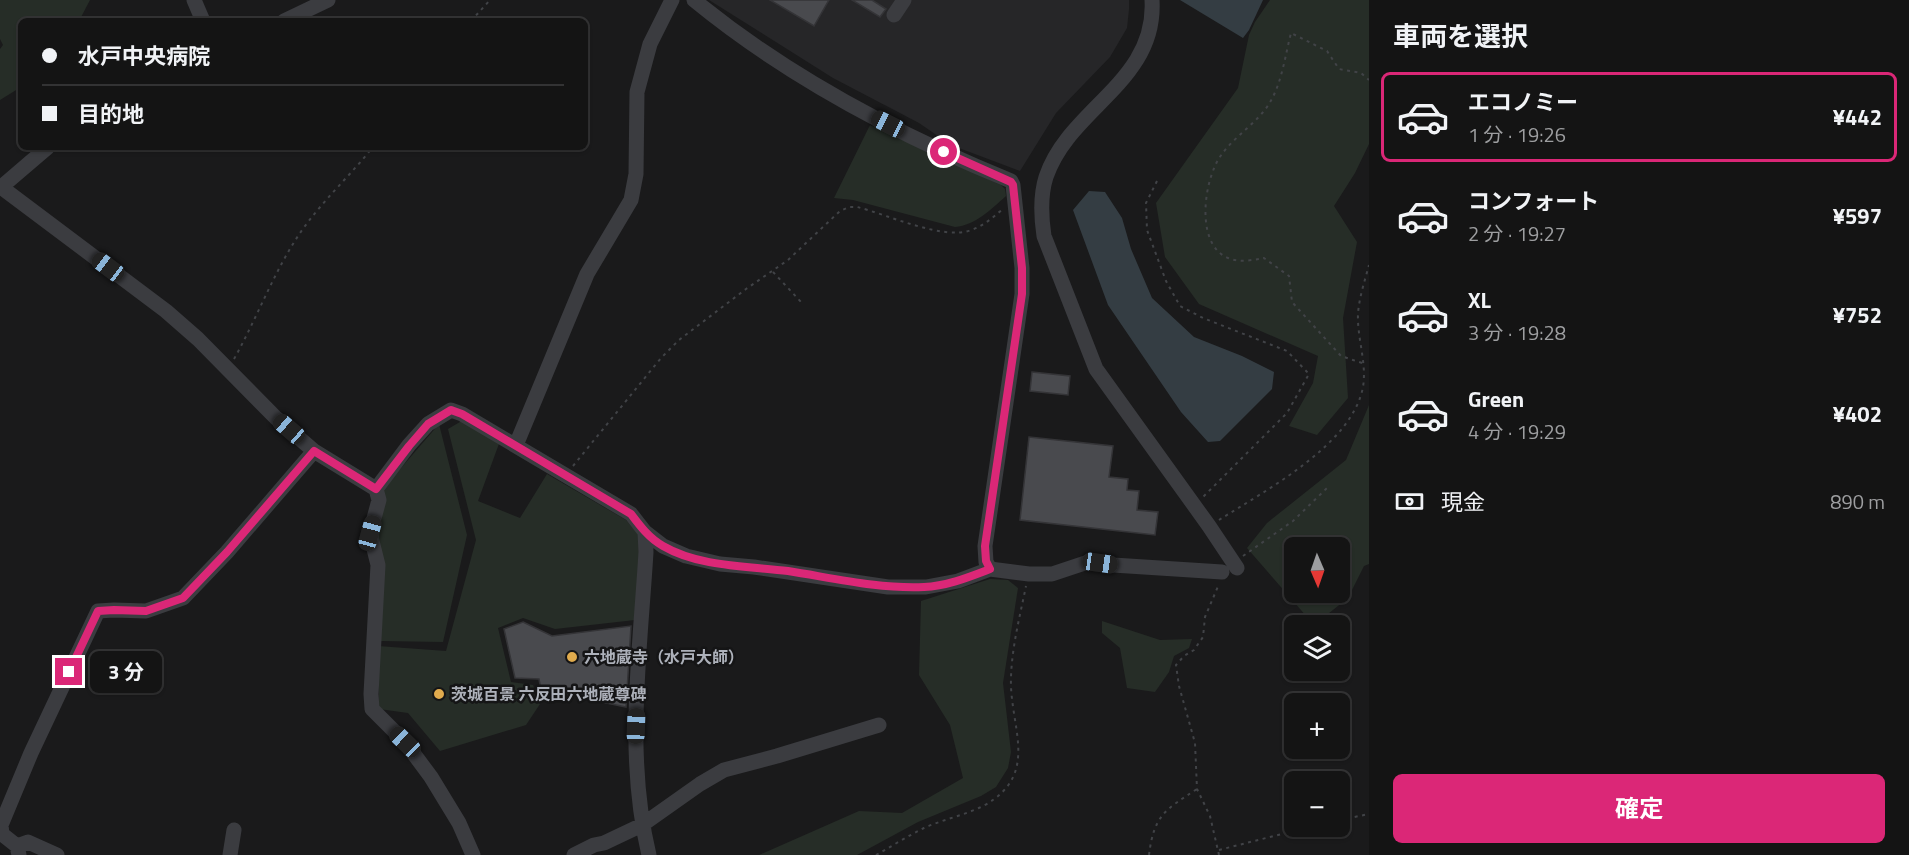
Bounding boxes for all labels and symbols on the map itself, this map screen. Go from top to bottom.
car [868,108,908,140]
route start [930,138,957,165]
car [88,249,128,285]
car [270,410,308,448]
car [357,513,383,553]
north arrow [1284,537,1350,603]
car [1081,552,1119,574]
place label: 六地蔵寺（水戸大師） [584,645,744,669]
marker: 六地蔵寺（水戸大師） [565,650,579,664]
callout: 3 分 [90,651,162,693]
route end [55,658,82,685]
place label: 茨城百景 六反田六地蔵尊碑 [451,682,647,706]
marker: 茨城百景 六反田六地蔵尊碑 [432,687,446,701]
car [626,708,646,744]
car [386,723,424,761]

